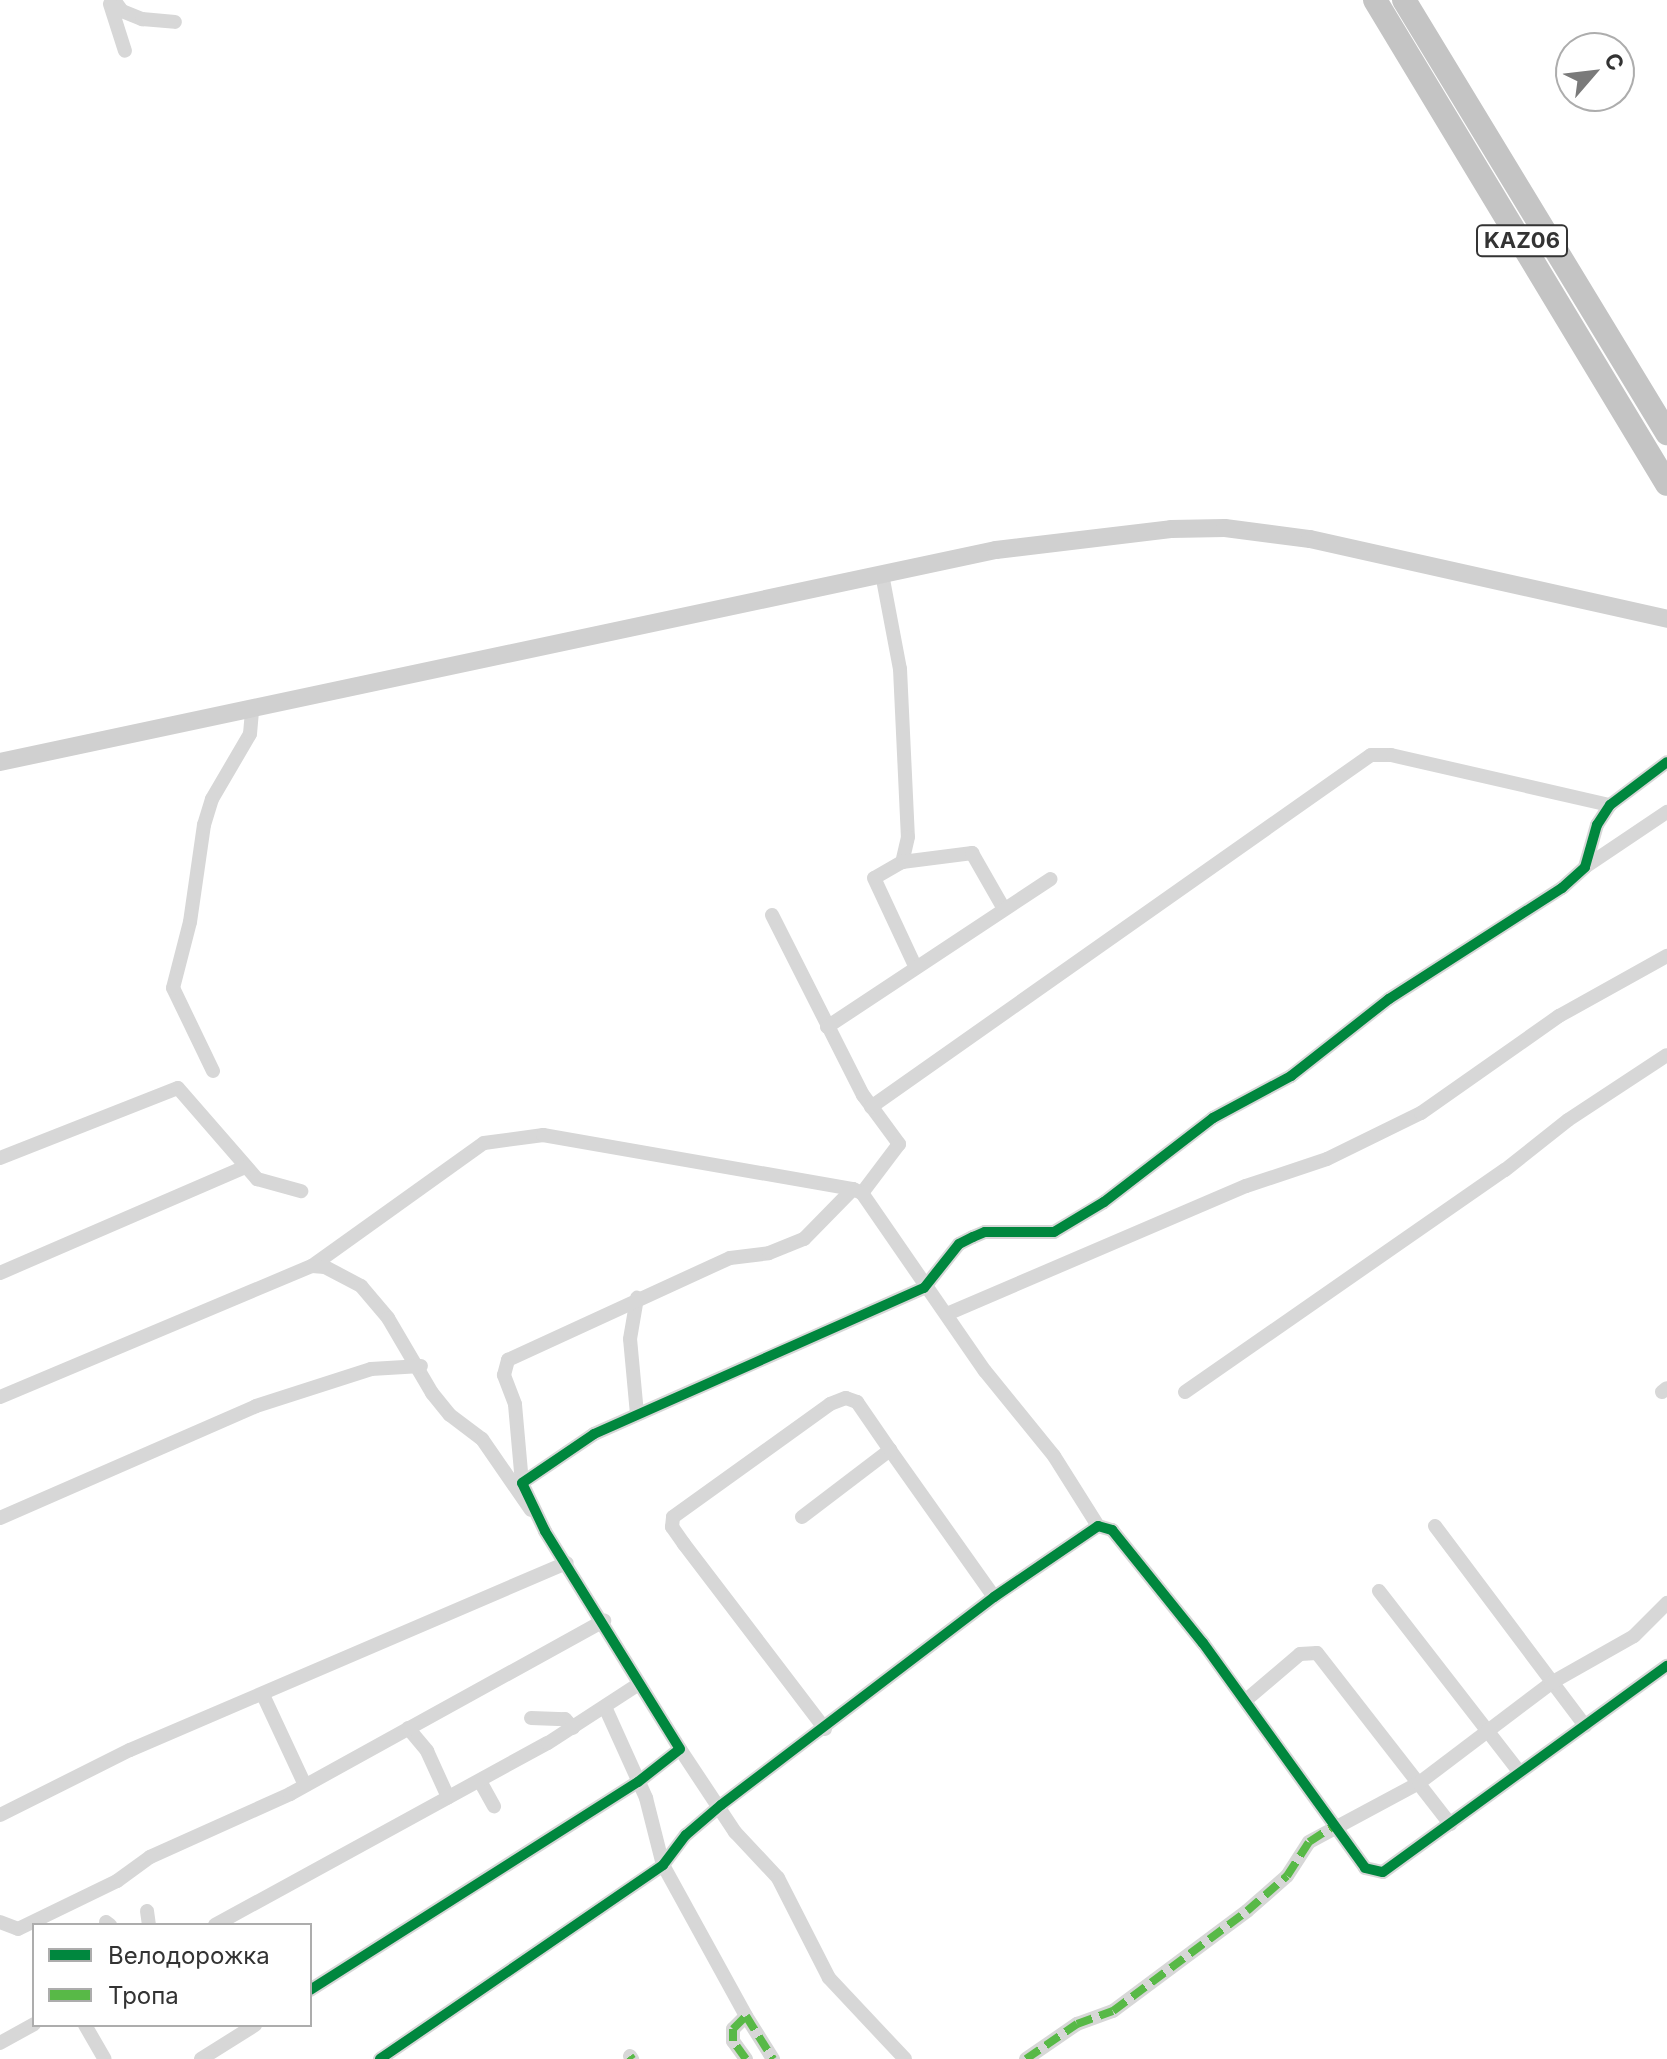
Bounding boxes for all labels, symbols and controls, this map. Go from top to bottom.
north arrow [1555,32,1635,112]
text: С [1599,48,1630,75]
road number: KАZ06 [1476,223,1568,259]
legend [32,1923,312,2027]
text: Велодорожка [108,1941,270,1970]
text: Тропа [108,1981,179,2010]

